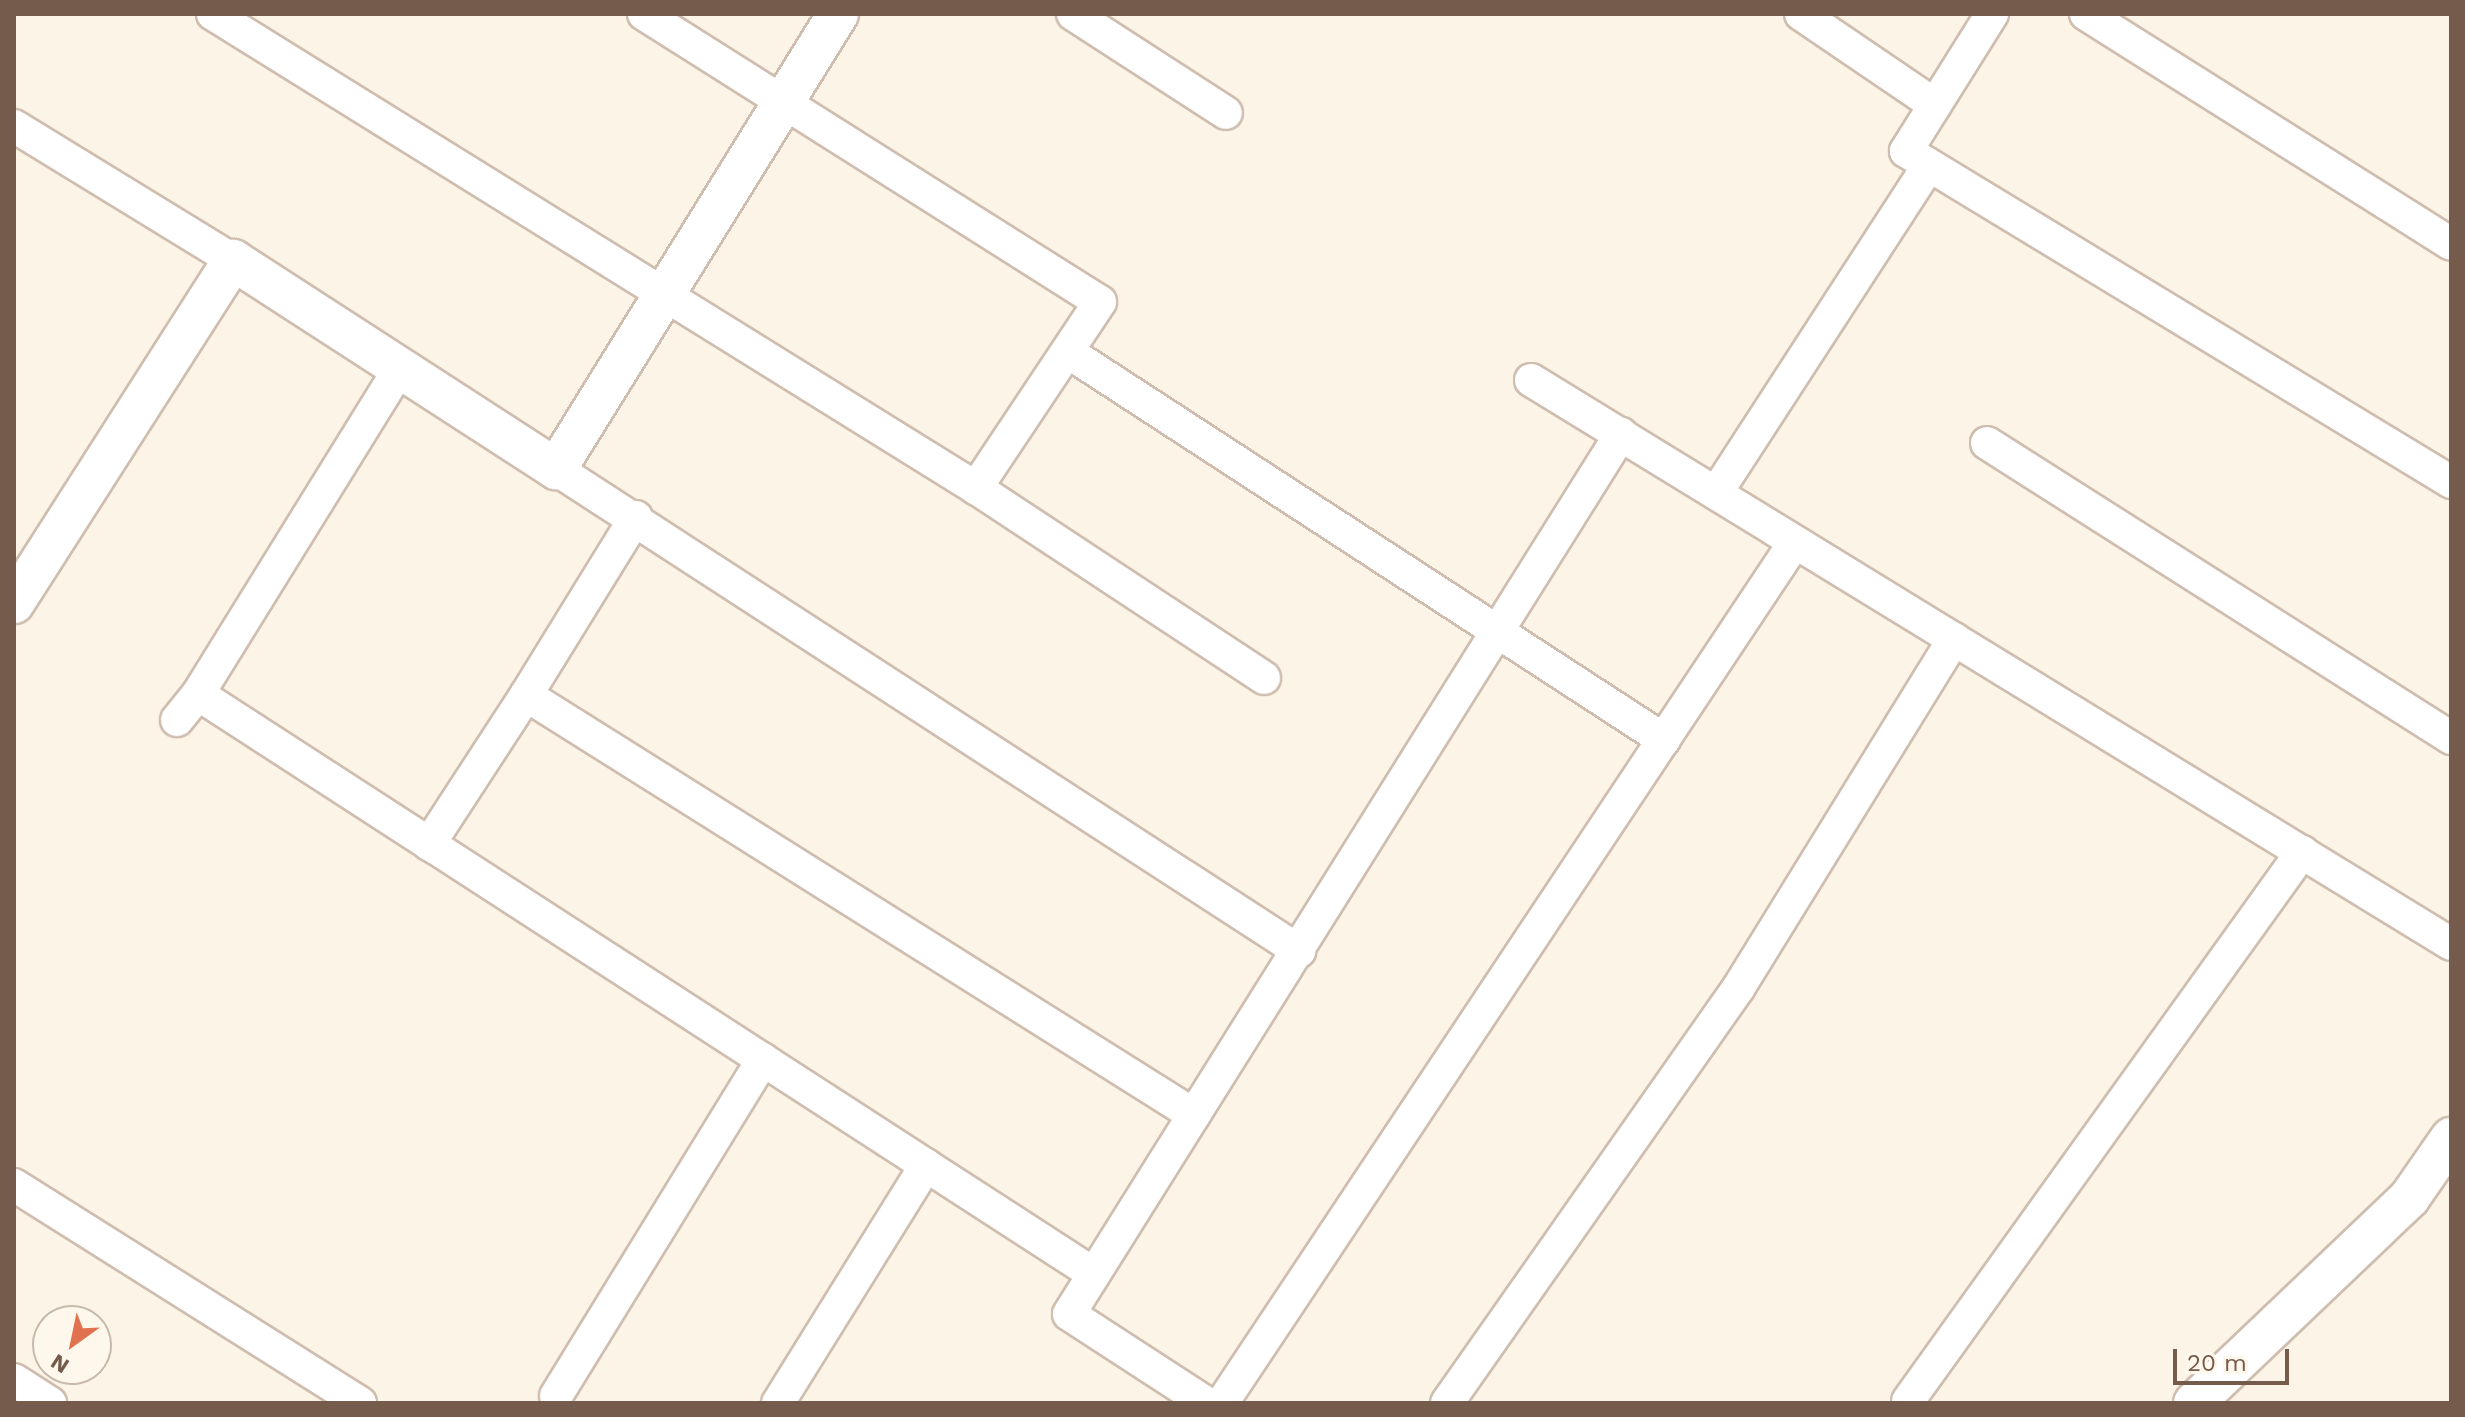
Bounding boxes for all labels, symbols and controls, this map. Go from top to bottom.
north arrow [32,1305,112,1385]
scale bar [2177,1333,2293,1383]
text: N [46,1349,73,1379]
text: 20 m [2187,1349,2247,1377]

